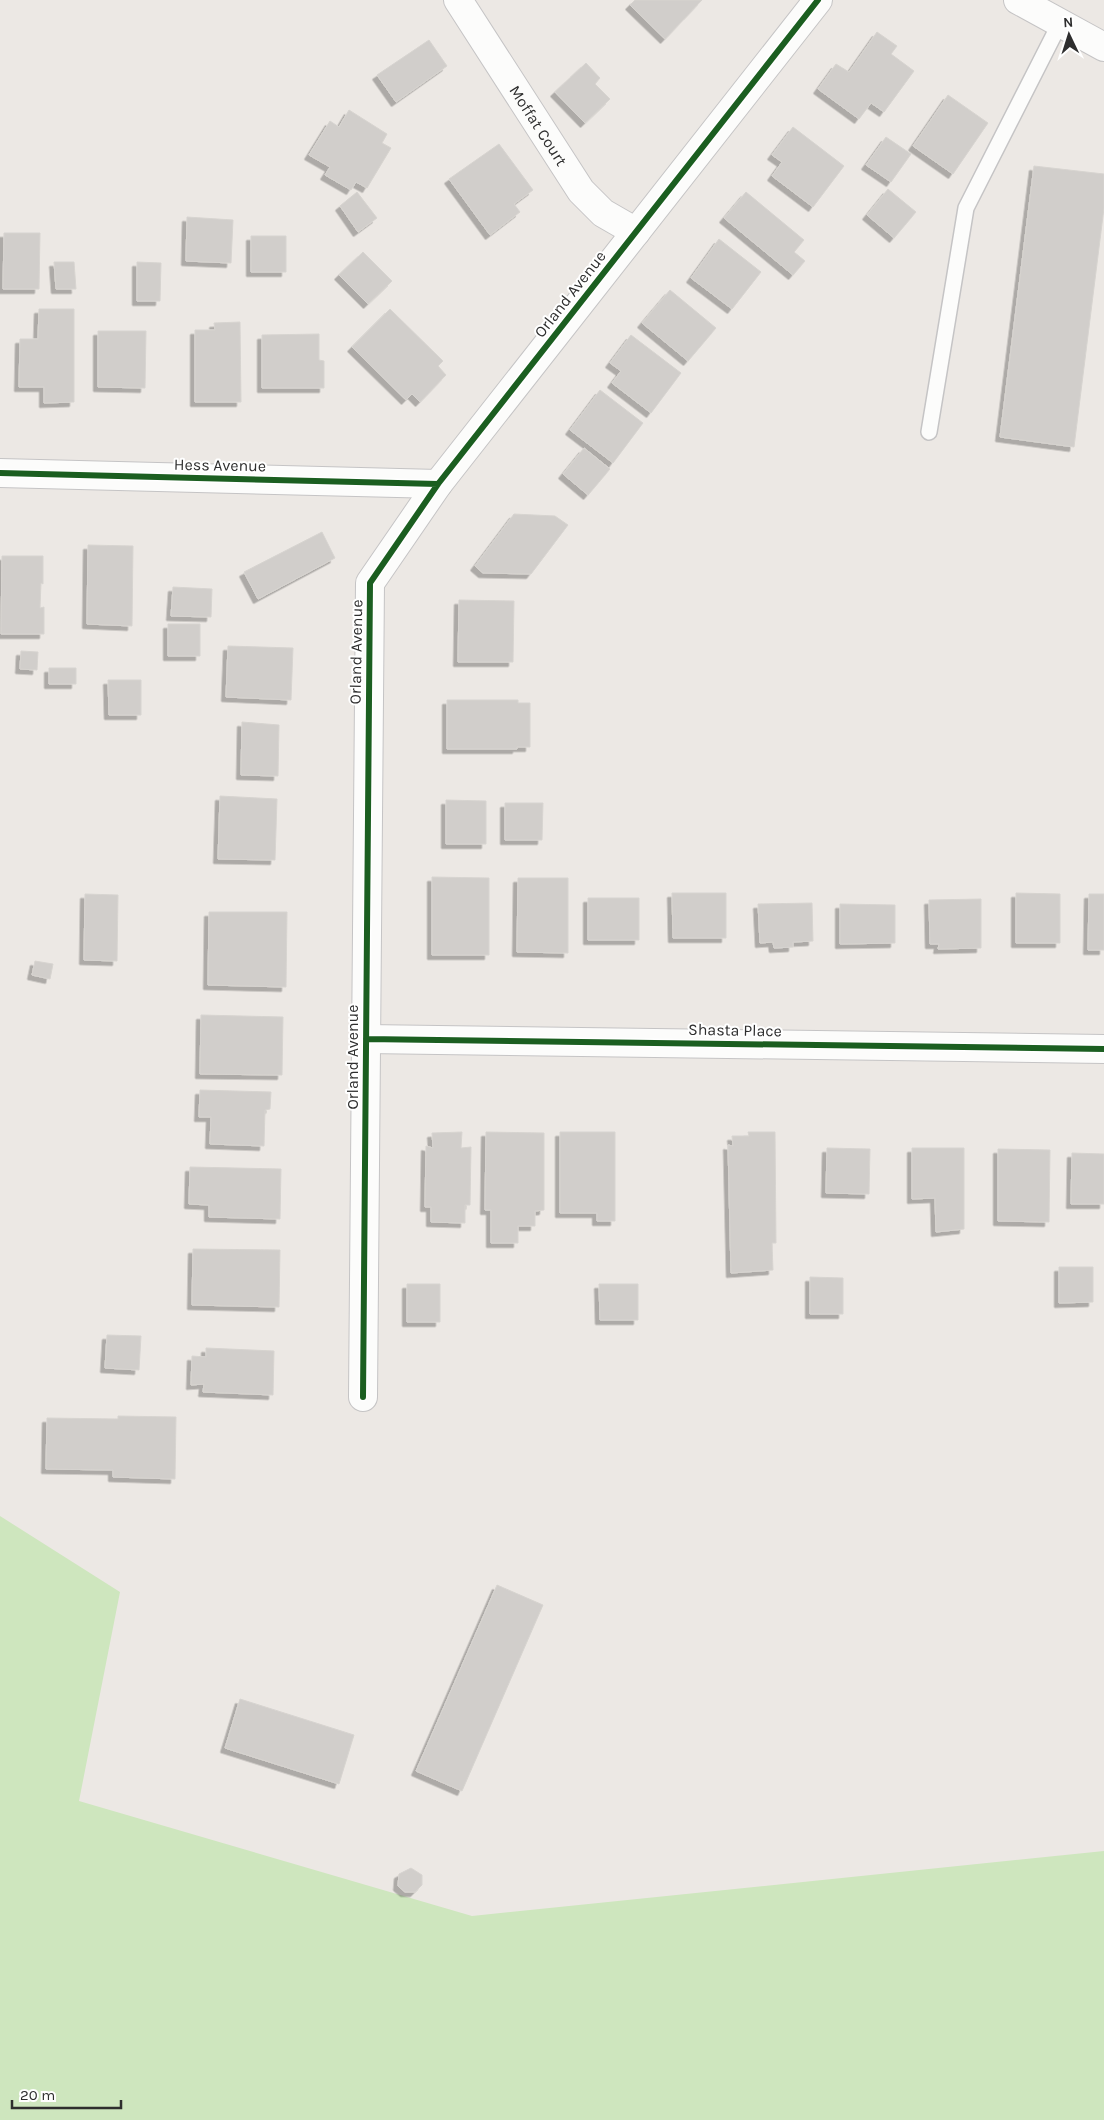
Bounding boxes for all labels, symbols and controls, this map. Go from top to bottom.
north arrow [1044,10,1094,60]
text: N [1063,14,1074,31]
street label: Moffat Court [506,81,572,169]
street label: Orland Avenue [530,247,610,341]
street label: Hess Avenue [174,455,266,475]
street label: Orland Avenue [346,599,366,705]
street label: Orland Avenue [343,1005,362,1110]
street label: Shasta Place [688,1020,782,1040]
scale bar [12,2078,121,2110]
text: 20 m [20,2086,55,2104]

